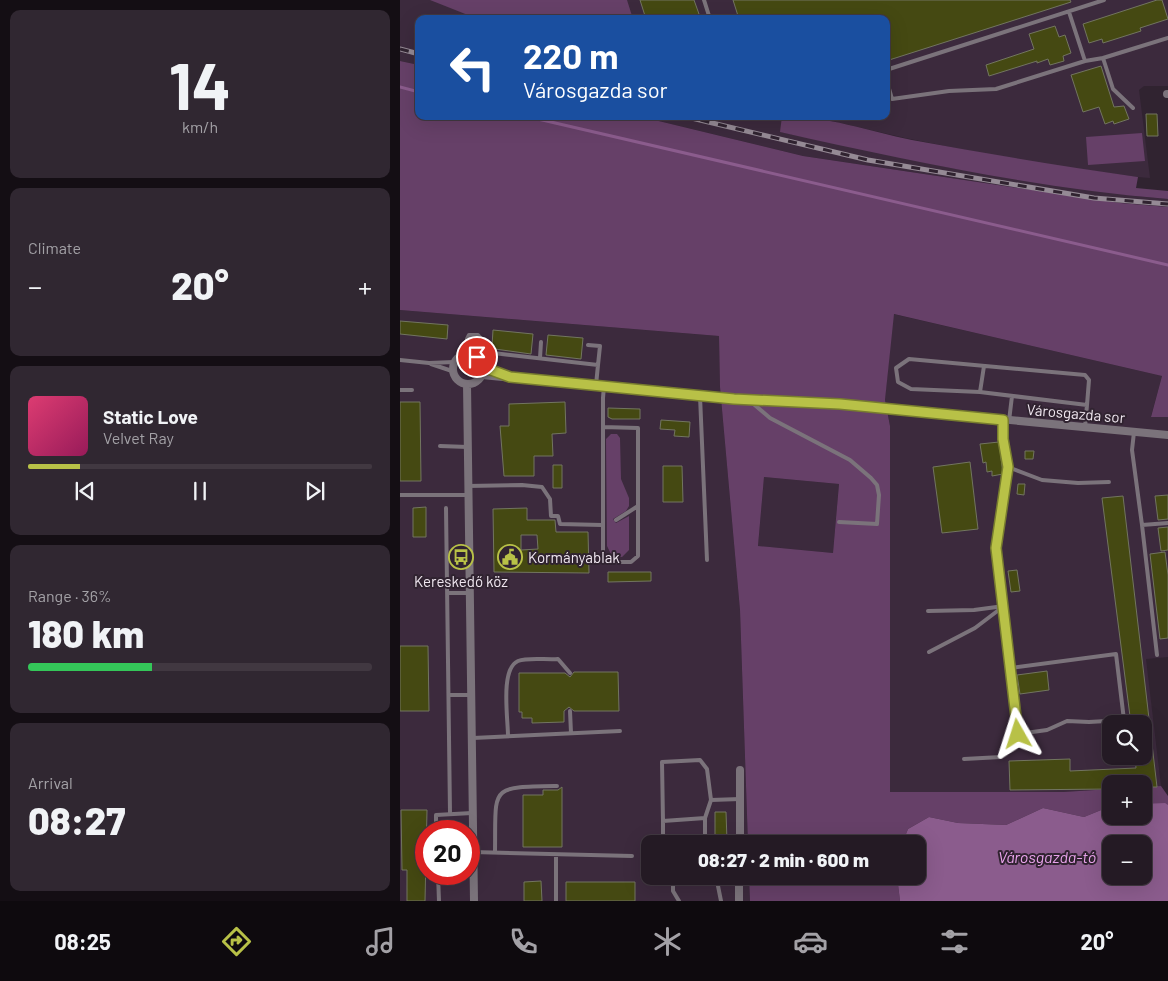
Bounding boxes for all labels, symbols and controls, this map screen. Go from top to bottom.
text: 220 m [523,34,618,76]
icon: left [440,35,505,100]
text: 14 [169,45,231,123]
text: Városgazda sor [523,76,668,102]
text: km/h [182,117,218,136]
text: Climate [28,238,81,257]
text: 20° [171,262,229,308]
text: − [28,269,42,303]
text: + [358,269,372,303]
pin [456,336,498,378]
icon: arrive [463,343,491,371]
street label: Városgazda sor [1026,400,1126,426]
text: Static Love [103,405,198,428]
text: Velvet Ray [103,428,174,447]
icon: previous [71,477,99,505]
icon: pause [186,477,214,505]
icon: next [301,477,329,505]
bus stop icon: Kereskedő köz [448,544,474,570]
public building icon: Kormányablak [497,544,523,570]
place label: Kormányablak [528,548,620,566]
place label: Kereskedő köz [414,572,508,590]
text: Range · 36% [28,586,112,605]
text: 180 km [28,610,144,656]
position arrow [991,707,1043,759]
map controls [1102,715,1152,885]
button: search [1102,715,1152,765]
text: Arrival [28,773,73,792]
button: + [1102,775,1152,825]
text: 08:27 [28,797,125,843]
speed limit sign: 20 [415,820,480,885]
button: − [1102,835,1152,885]
water label: Városgazda-tó [998,847,1096,866]
text: 08:27 · 2 min · 600 m [698,848,869,871]
icon: directions [219,924,254,959]
icon: music [363,924,398,959]
icon: phone [506,924,541,959]
icon: climate [650,924,685,959]
icon: car [793,924,828,959]
icon: filters [937,924,972,959]
text: 08:25 [54,928,111,954]
text: 20° [1081,928,1114,954]

